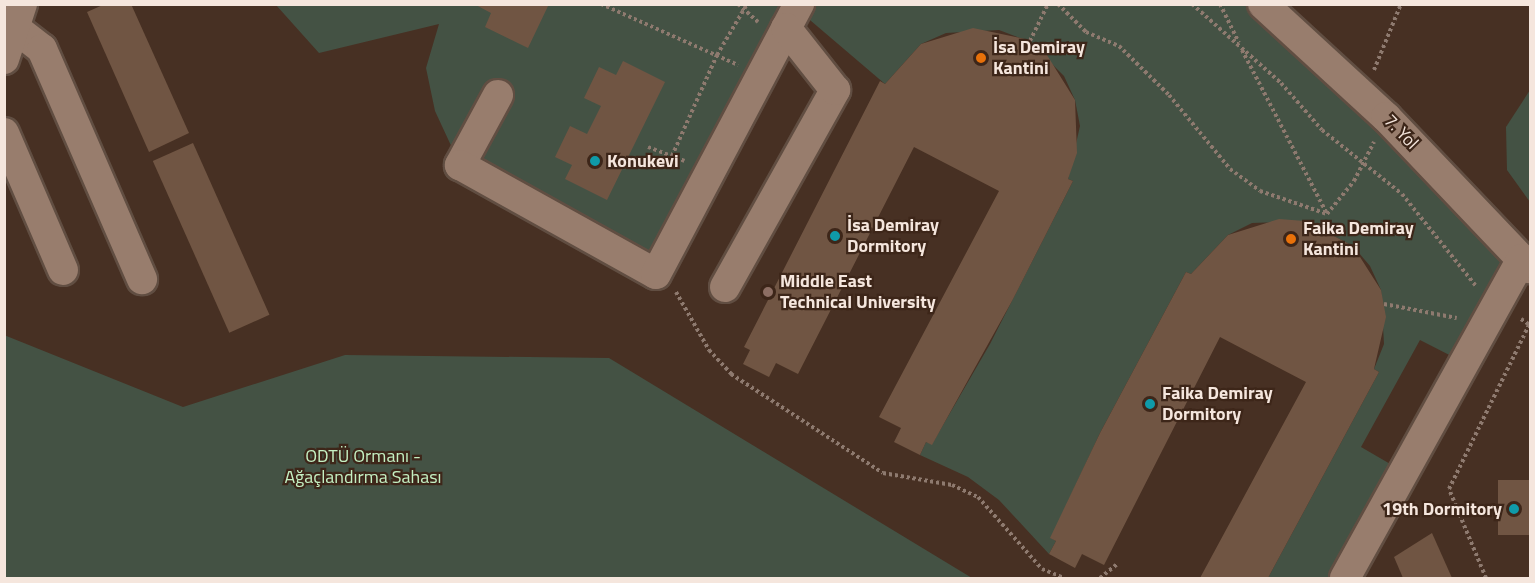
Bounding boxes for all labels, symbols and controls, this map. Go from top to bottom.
place label: İsa Demiray Kantini [993,37,1085,80]
marker: İsa Demiray Kantini [974,51,988,65]
street label: 7. Yol [1379,110,1423,154]
place label: Konukevi [607,150,679,172]
marker: Konukevi [588,154,602,168]
place label: İsa Demiray Dormitory [847,215,939,258]
place label: Faika Demiray Kantini [1303,218,1414,260]
marker: İsa Demiray Dormitory [828,229,842,243]
marker: Faika Demiray Kantini [1284,232,1298,246]
place label: Middle East Technical University [780,271,936,314]
marker: Middle East Technical University [761,285,775,299]
place label: Faika Demiray Dormitory [1162,383,1273,426]
marker: Faika Demiray Dormitory [1143,397,1157,411]
park label: ODTÜ Ormanı - Ağaçlandırma Sahası [284,446,442,488]
place label: 19th Dormitory [1382,498,1502,520]
marker: 19th Dormitory [1507,502,1521,516]

